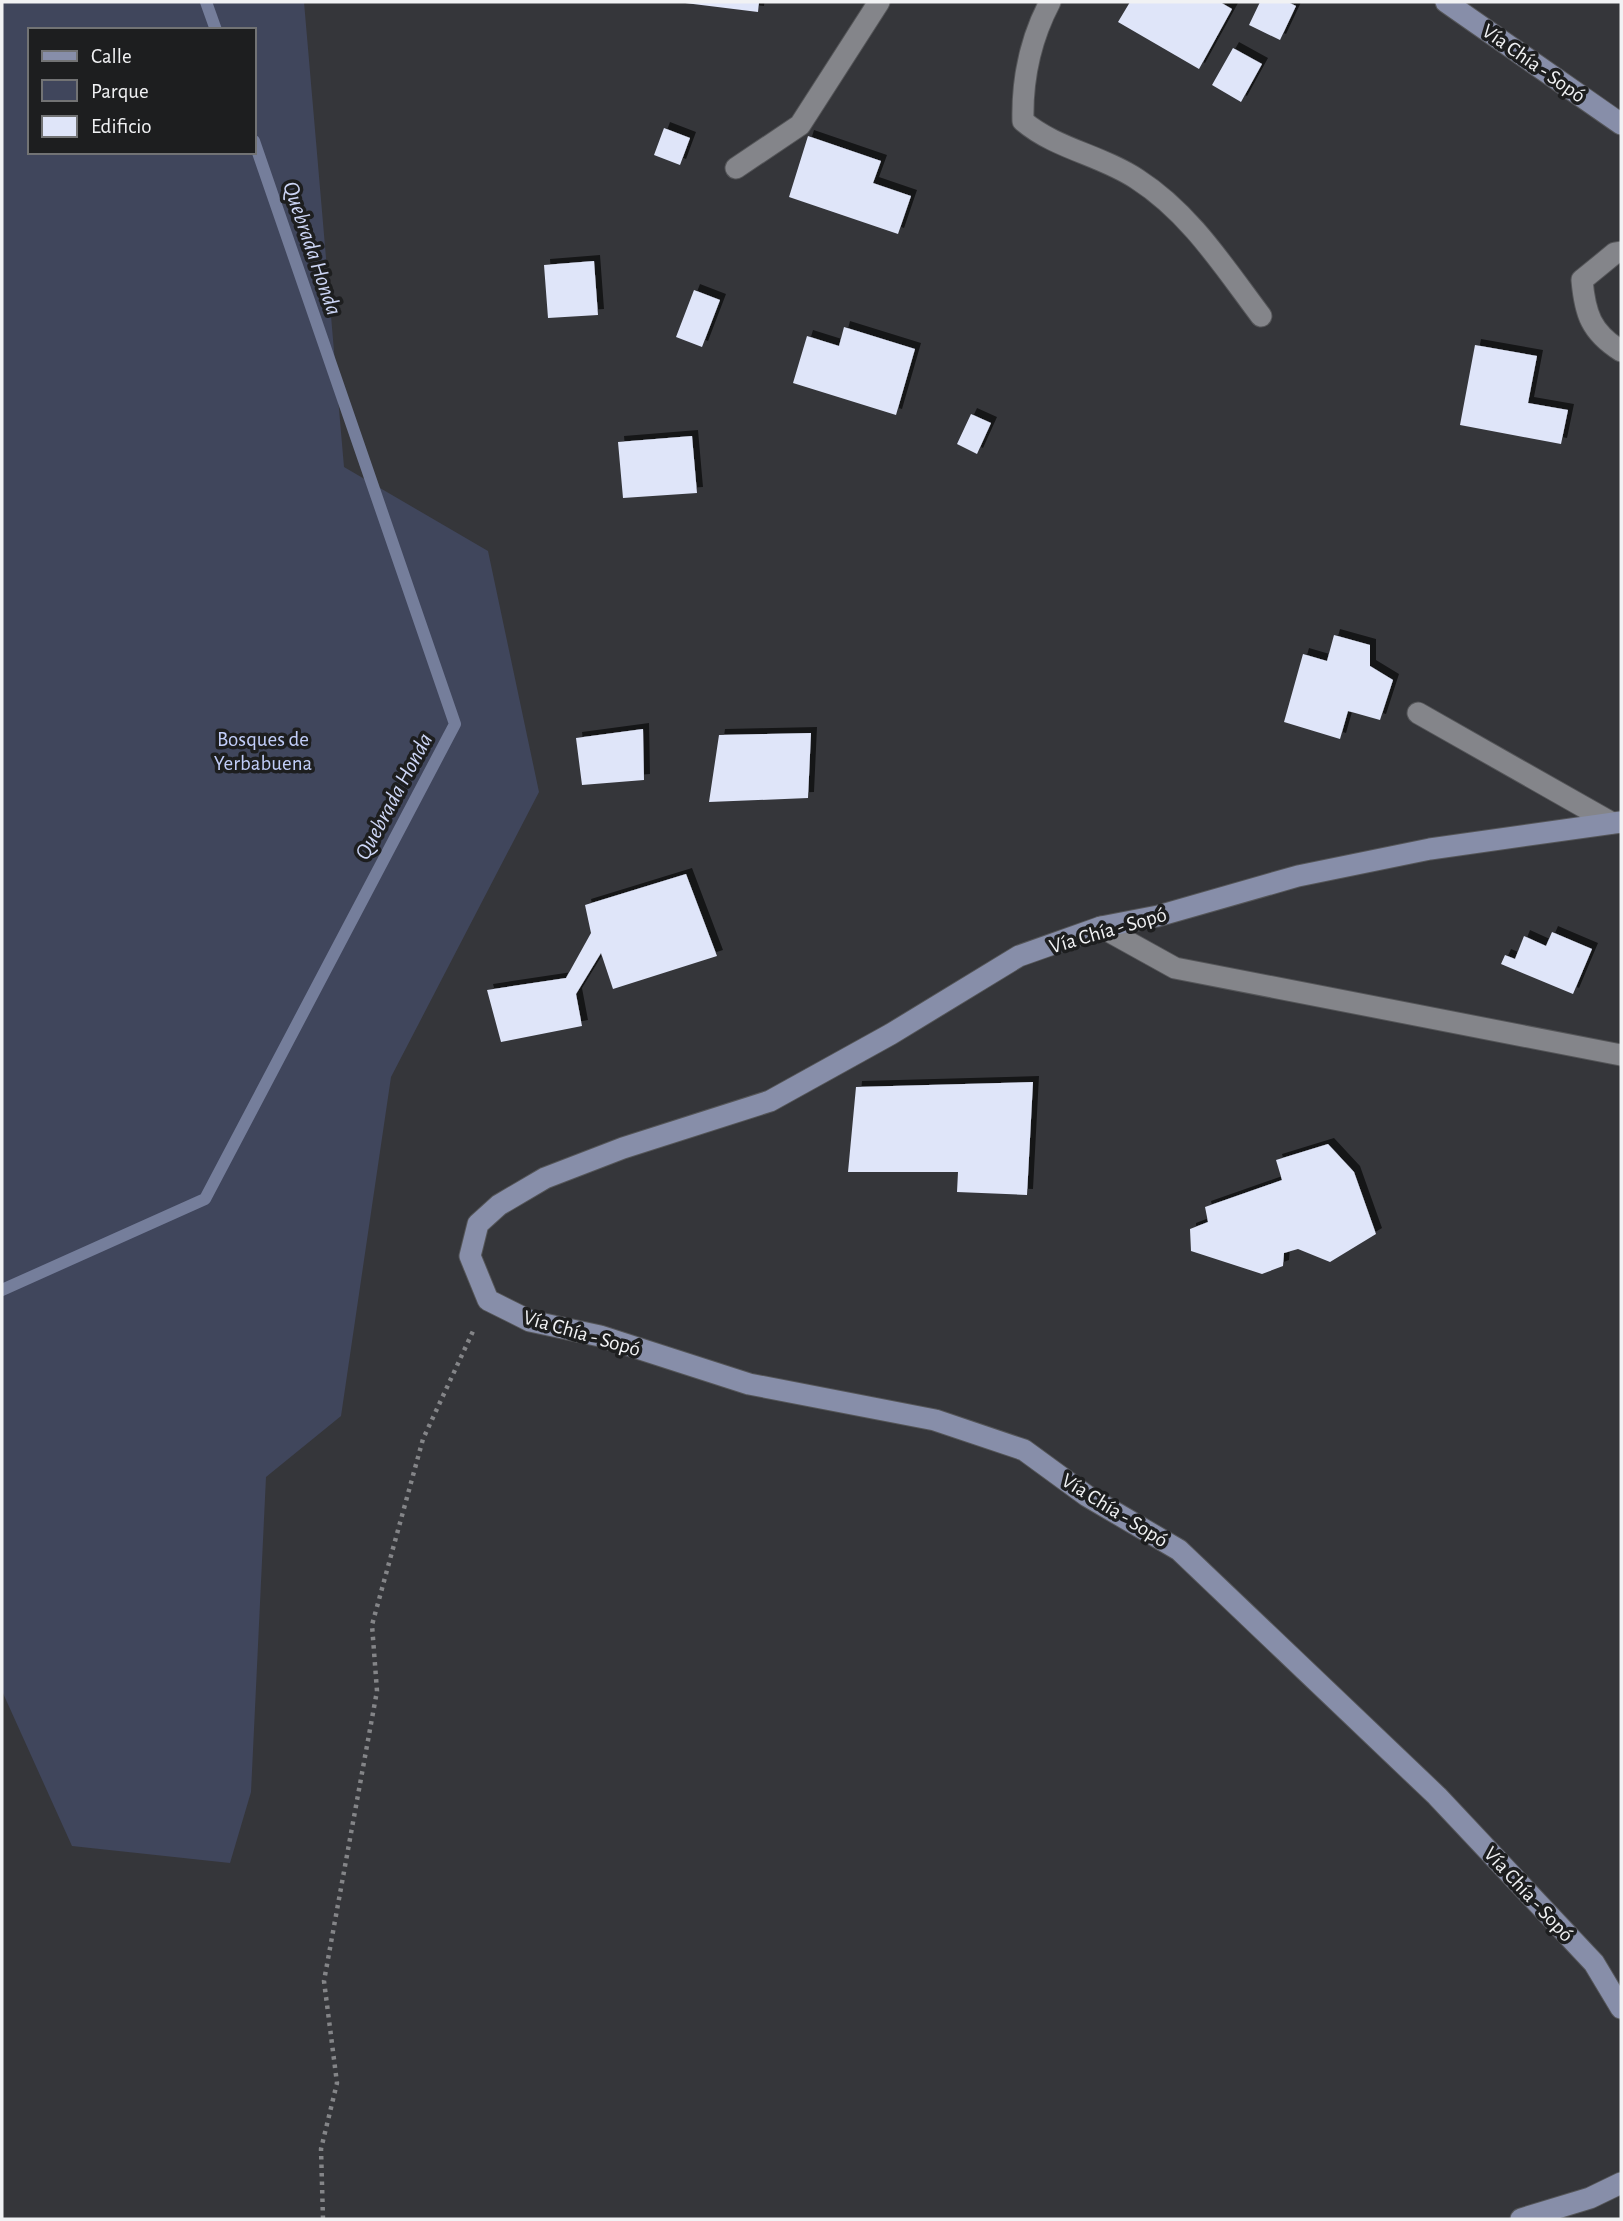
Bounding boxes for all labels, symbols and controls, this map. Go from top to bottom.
street label: Vía Chía - Sopó [1478,20,1589,107]
legend [28,28,256,154]
text: Calle [91,46,132,67]
text: Parque [91,81,149,102]
text: Edificio [91,116,152,137]
water label: Quebrada Honda [278,179,345,318]
park label: Bosques de Yerbabuena [214,729,313,774]
water label: Quebrada Honda [351,730,437,864]
street label: Vía Chía - Sopó [1047,904,1169,957]
street label: Vía Chía - Sopó [521,1307,643,1360]
street label: Vía Chía - Sopó [1058,1469,1172,1551]
street label: Vía Chía - Sopó [1480,1843,1578,1946]

